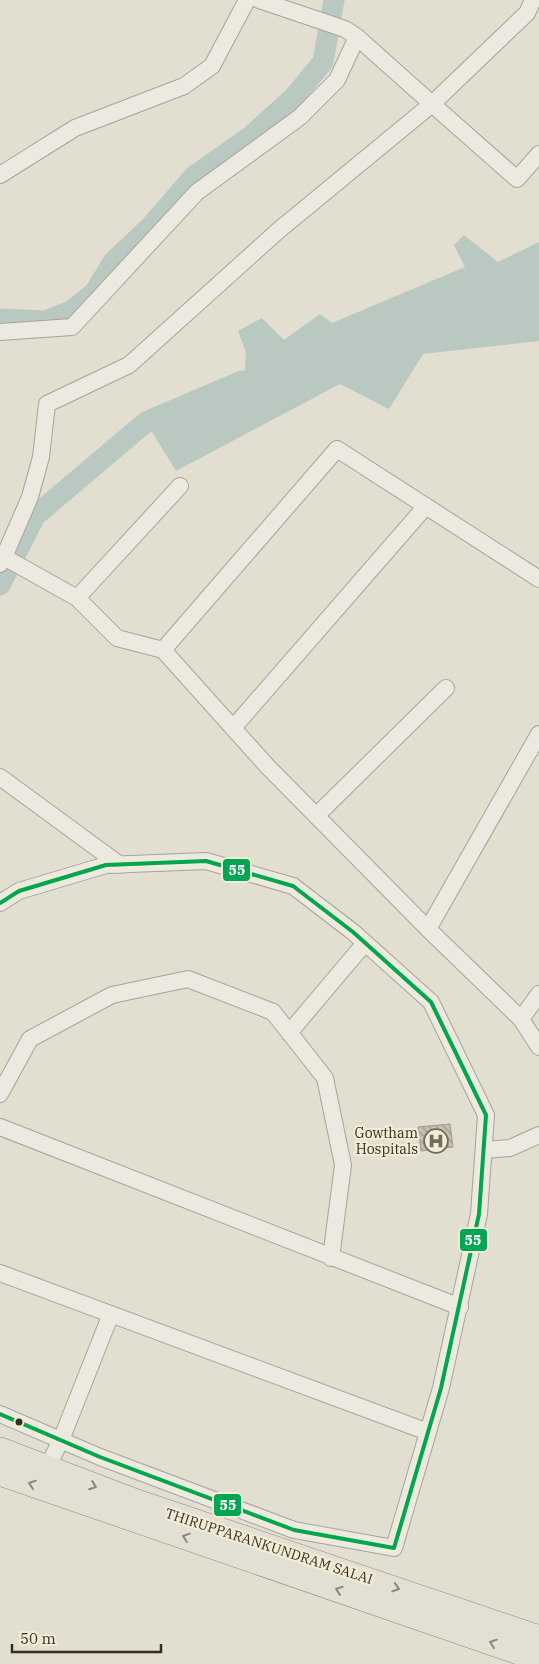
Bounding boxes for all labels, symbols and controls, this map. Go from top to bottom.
line badge: 55 [222,858,251,882]
text: 55 [229,861,245,879]
place label: Gowtham Hospitals [355,1124,418,1158]
hospital icon: Gowtham Hospitals [423,1128,449,1154]
line badge: 55 [459,1228,488,1252]
text: 55 [465,1231,481,1249]
unlabelled marker [14,1417,24,1427]
one-way arrow [28,1480,37,1490]
one-way arrow [88,1480,97,1490]
line badge: 55 [213,1493,242,1517]
text: 55 [220,1496,236,1514]
street label: THIRUPPARANKUNDRAM SALAI [163,1504,375,1588]
one-way arrow [182,1533,190,1543]
one-way arrow [391,1582,400,1592]
one-way arrow [336,1586,344,1596]
scale bar [12,1622,161,1654]
text: 50 m [20,1629,56,1648]
one-way arrow [489,1639,498,1649]

